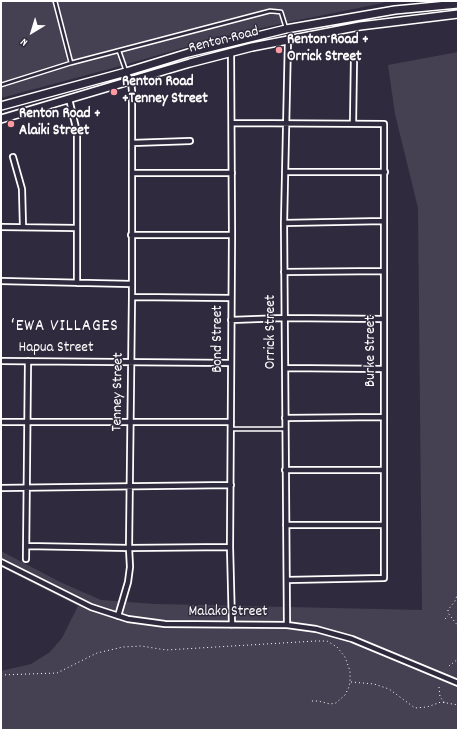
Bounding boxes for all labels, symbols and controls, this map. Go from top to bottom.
north arrow [12,12,52,52]
street label: Renton Road [187,24,261,58]
place label: Renton Road + Orrick Street [287,32,369,67]
text: N [18,33,32,49]
marker: Renton Road + Orrick Street [274,45,284,55]
place label: Renton Road +Tenney Street [122,74,208,109]
marker: Renton Road +Tenney Street [109,87,119,97]
place label: Renton Road + Alaiki Street [19,106,101,141]
marker: Renton Road + Alaiki Street [6,119,16,129]
street label: Orrick Street [263,295,281,369]
street label: Bond Street [210,305,228,373]
street label: Burke Street [363,315,381,387]
district label: ‘EWA VILLAGES [11,318,119,338]
street label: Hapua Street [18,340,94,358]
street label: Tenney Street [109,352,129,432]
street label: Malako Street [188,604,268,622]

